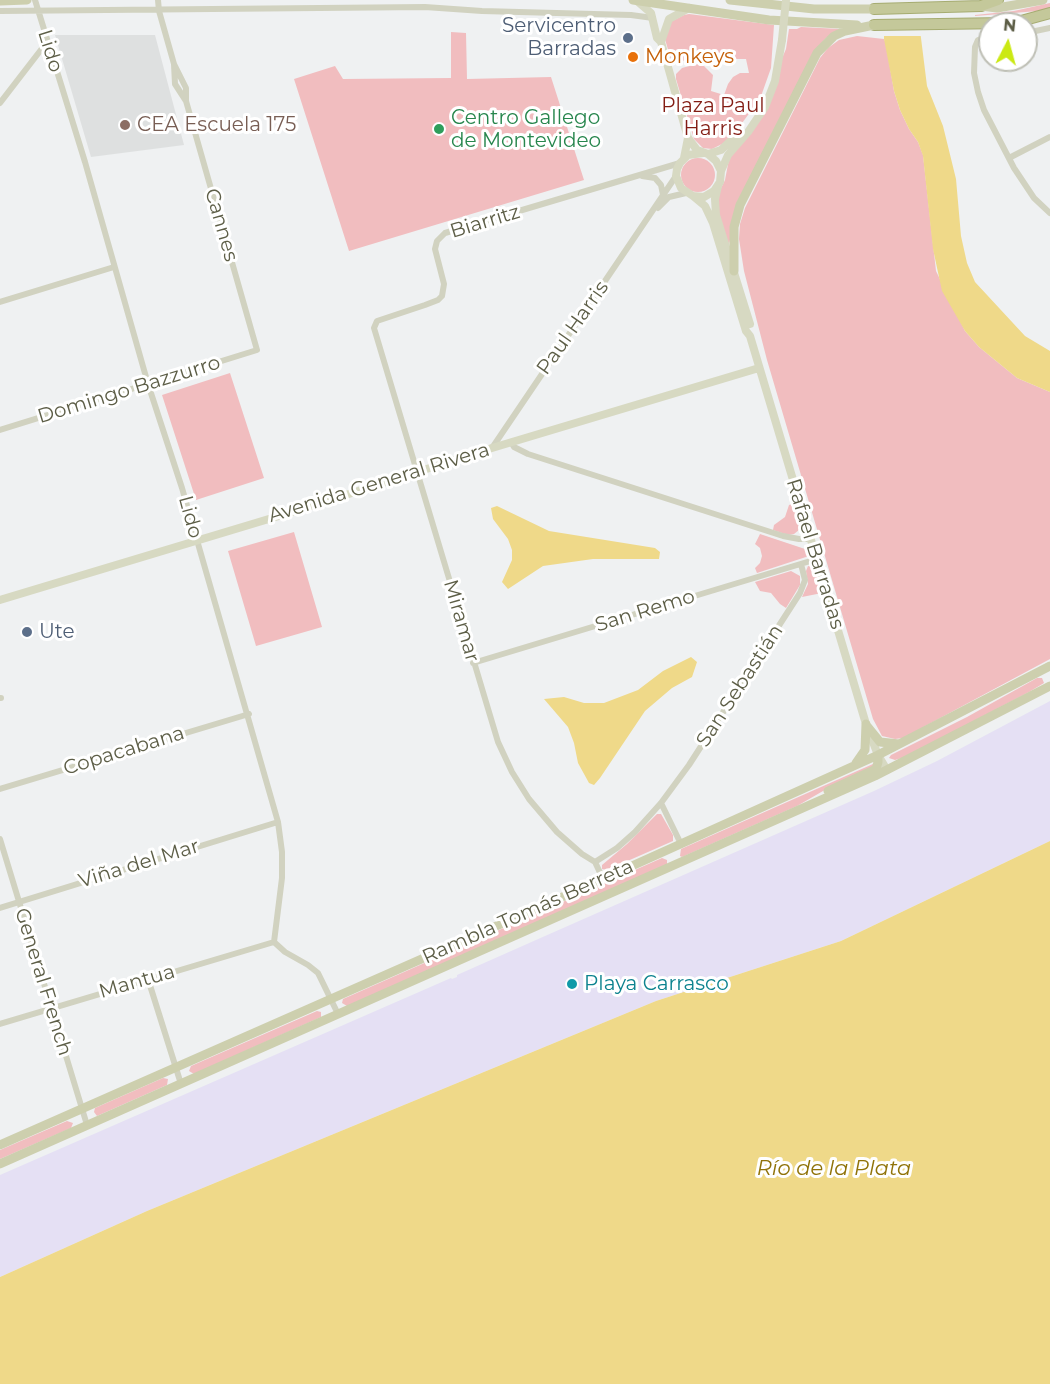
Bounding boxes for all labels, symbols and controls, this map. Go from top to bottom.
north arrow [978,12,1038,72]
place label: Servicentro Barradas [502,14,616,61]
text: N [1002,15,1017,36]
street label: Lido [32,27,68,75]
marker: Servicentro Barradas [621,31,635,45]
place label: Monkeys [645,45,734,69]
marker: Monkeys [626,50,640,64]
park label: Plaza Paul Harris [661,94,765,141]
place label: Centro Gallego de Montevideo [451,106,601,153]
place label: CEA Escuela 175 [137,113,296,137]
marker: CEA Escuela 175 [118,118,132,132]
marker: Centro Gallego de Montevideo [432,122,446,136]
street label: Cannes [199,186,243,264]
street label: Biarritz [447,200,523,244]
street label: Paul Harris [532,277,614,379]
street label: Domingo Bazzurro [35,351,223,429]
street label: Avenida General Rivera [265,438,493,528]
street label: Rafael Barradas [781,476,849,632]
street label: Lido [173,493,207,541]
street label: Miramar [438,577,484,665]
street label: San Remo [592,584,698,638]
place label: Ute [39,620,75,644]
street label: San Sebastián [692,620,788,752]
marker: Ute [20,625,34,639]
street label: Copacabana [61,721,187,781]
street label: Viña del Mar [76,834,202,894]
street label: Rambla Tomás Berreta [419,855,637,969]
street label: General French [9,905,77,1059]
street label: Mantua [96,960,178,1004]
place label: Playa Carrasco [584,972,729,996]
marker: Playa Carrasco [565,977,579,991]
water label: Río de la Plata [757,1156,911,1182]

